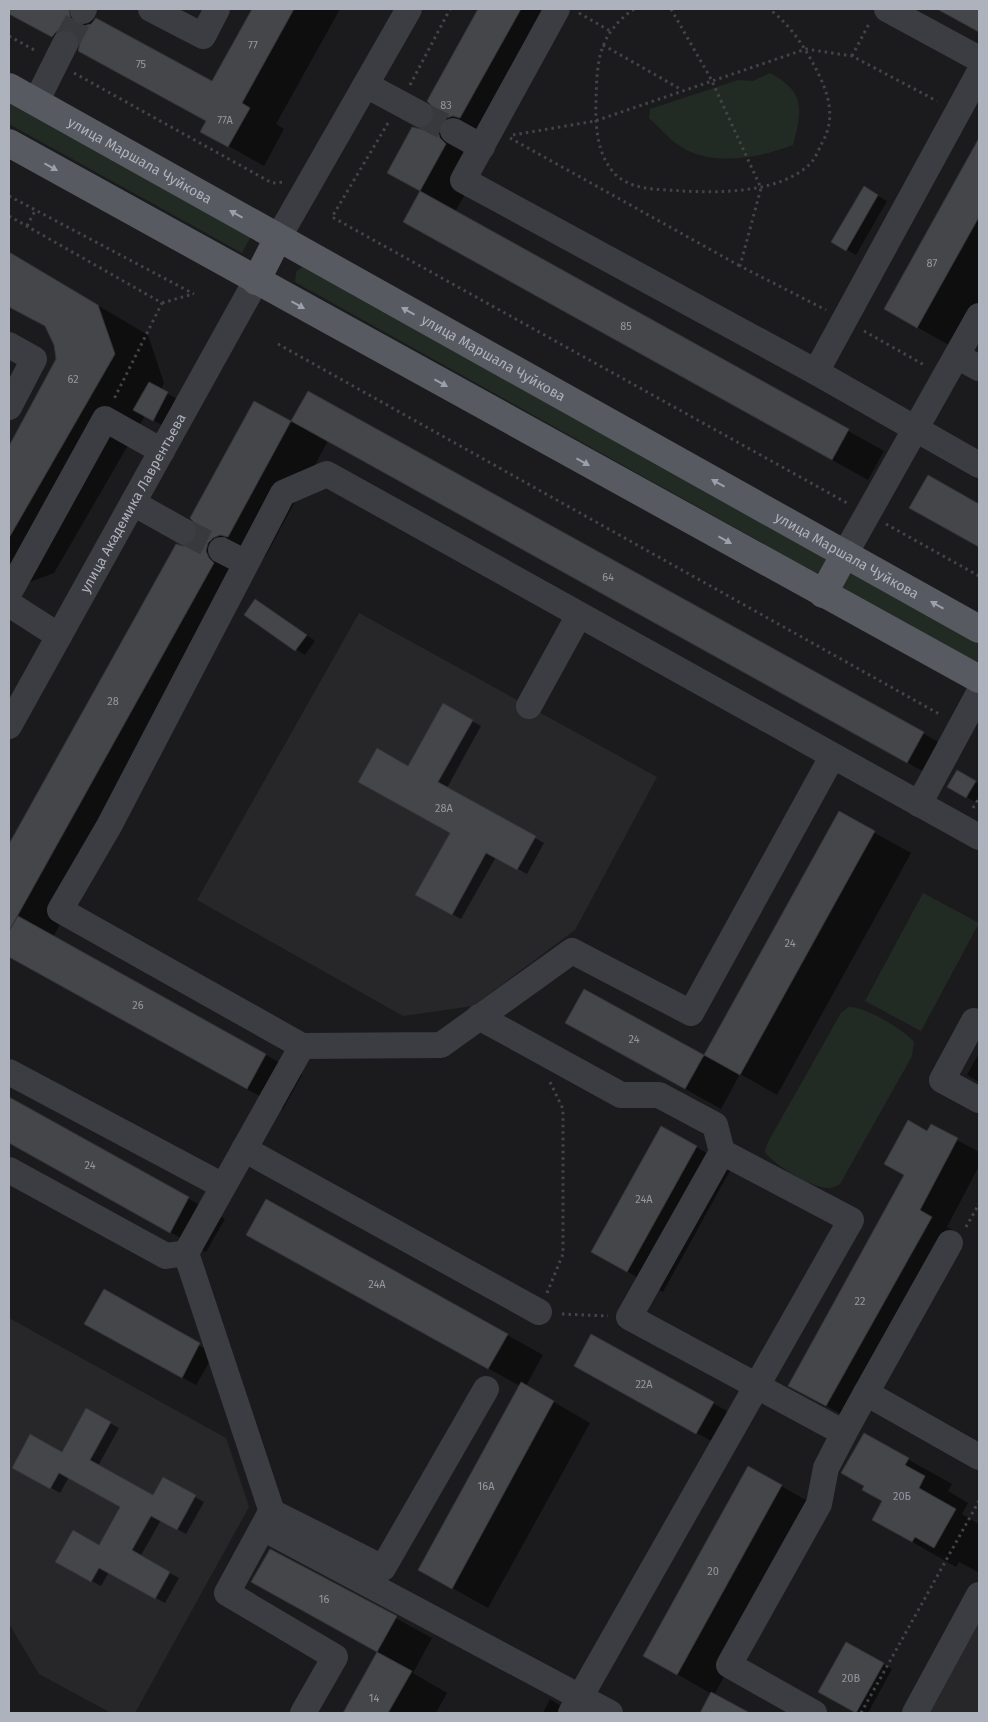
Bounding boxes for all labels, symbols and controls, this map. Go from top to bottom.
house number: 77 [248,39,258,52]
house number: 75 [136,58,147,71]
house number: 83 [440,99,452,112]
street label: улица Маршала Чуйкова [65,113,215,207]
house number: 77А [217,114,234,127]
one-way arrow [44,163,59,171]
one-way arrow [229,210,242,219]
house number: 87 [927,257,938,270]
one-way arrow [292,300,305,309]
one-way arrow [401,307,415,315]
street label: улица Маршала Чуйкова [418,311,569,405]
house number: 85 [620,320,632,333]
house number: 62 [67,373,79,386]
one-way arrow [433,379,448,387]
street label: улица Академика Лаврентьева [76,410,189,596]
one-way arrow [576,457,590,466]
one-way arrow [712,479,725,488]
street label: улица Маршала Чуйкова [772,508,922,602]
one-way arrow [718,536,733,544]
house number: 64 [602,571,614,584]
one-way arrow [929,601,944,609]
house number: 28 [107,695,119,708]
house number: 28А [435,802,454,815]
house number: 24 [785,937,796,950]
house number: 26 [132,999,144,1012]
house number: 24 [629,1033,640,1046]
house number: 24 [85,1159,96,1172]
house number: 24А [635,1193,653,1206]
house number: 24А [368,1278,386,1291]
house number: 22 [855,1295,865,1308]
house number: 22А [635,1378,653,1391]
house number: 16А [478,1480,495,1493]
house number: 20Б [893,1490,912,1503]
house number: 20 [707,1565,719,1578]
house number: 16 [319,1593,329,1606]
house number: 20В [842,1672,860,1685]
house number: 14 [369,1692,379,1705]

